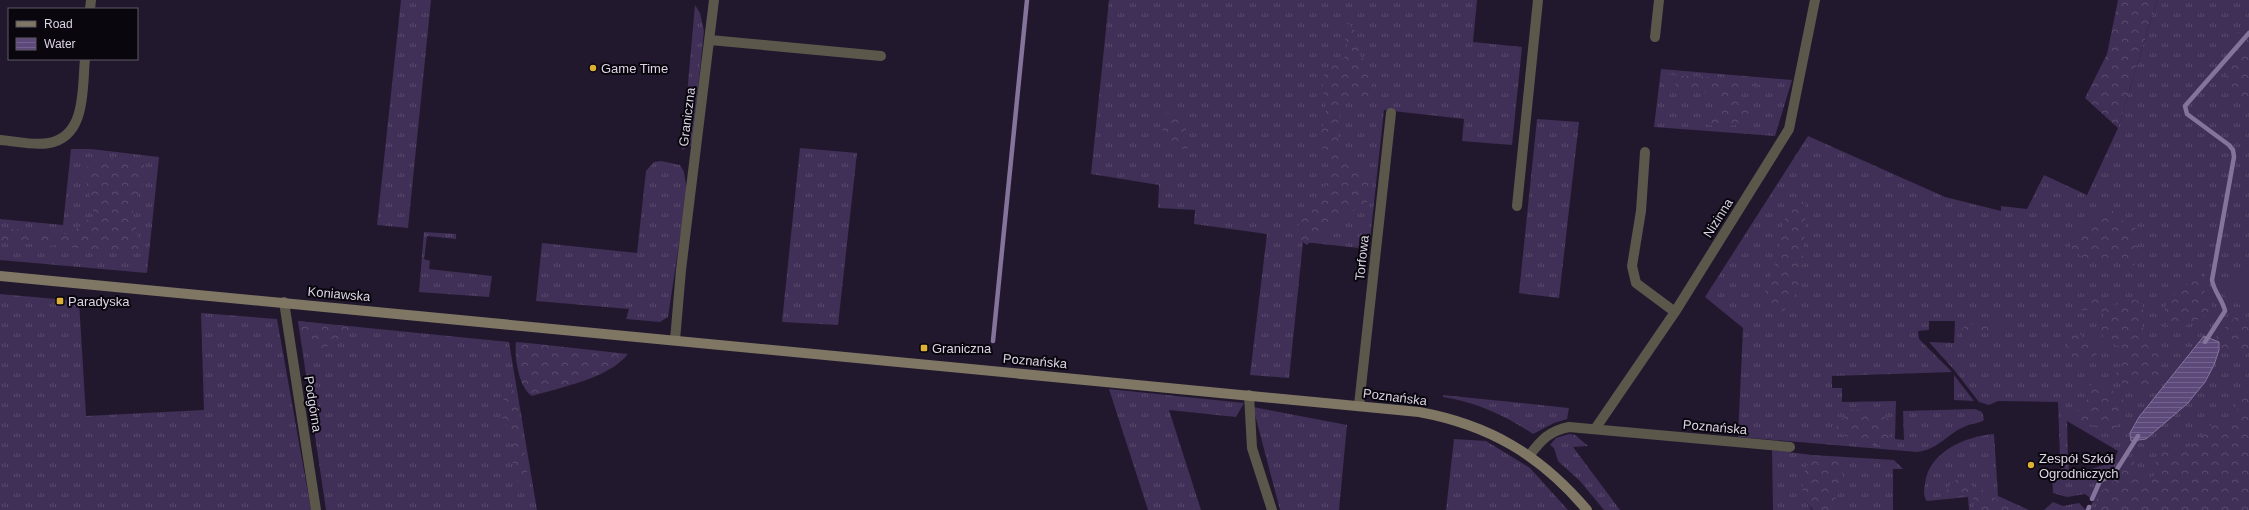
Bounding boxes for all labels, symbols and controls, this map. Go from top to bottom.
legend [8,8,138,60]
text: Road [44,17,73,31]
text: Water [44,37,76,51]
place label: Game Time [601,61,668,76]
marker: Game Time [588,63,598,73]
street label: Graniczna [676,86,698,147]
street label: Nizinna [1700,195,1736,240]
street label: Torfowa [1352,234,1372,281]
street label: Koniawska [307,284,372,304]
place label: Paradyska [68,294,130,309]
marker: Paradyska [55,296,65,306]
place label: Graniczna [932,341,992,356]
marker: Graniczna [919,343,929,353]
street label: Poznańska [1002,351,1068,371]
street label: Podgórna [301,375,325,434]
street label: Poznańska [1362,386,1429,408]
street label: Poznańska [1682,417,1748,437]
place label: Zespół Szkół Ogrodniczych [2039,451,2118,481]
marker: Zespół Szkół Ogrodniczych [2026,460,2036,470]

